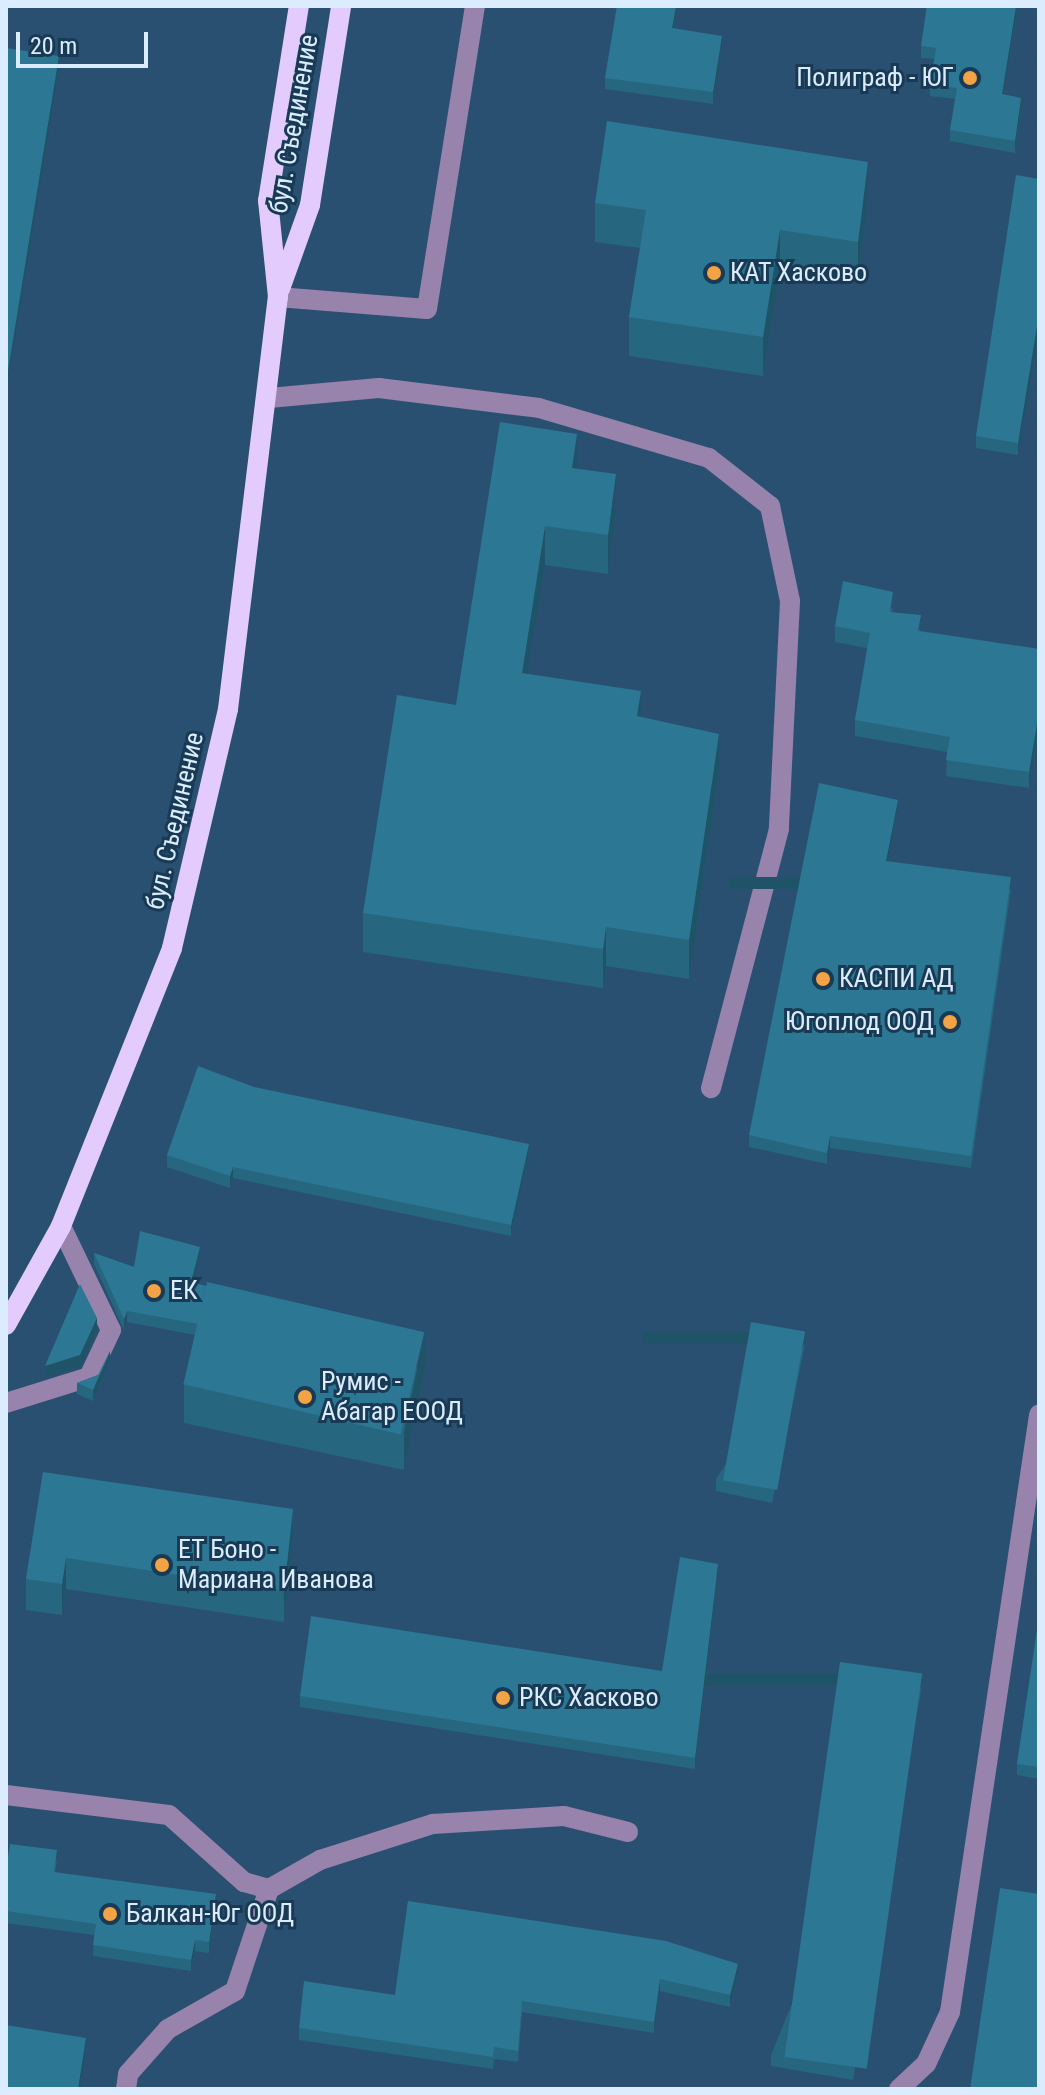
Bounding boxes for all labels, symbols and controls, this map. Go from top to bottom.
scale bar [20,16,152,66]
text: 20 m [30,32,77,60]
street label: бул. Съединение [263,32,325,216]
place label: Полиграф - ЮГ [796,62,954,94]
marker: Полиграф - ЮГ [961,69,979,87]
place label: КАТ Хасково [730,257,868,289]
marker: КАТ Хасково [705,264,723,282]
street label: бул. Съединение [139,729,211,913]
place label: КАСПИ АД [839,963,954,995]
marker: КАСПИ АД [814,970,832,988]
place label: Югоплод ООД [785,1006,934,1038]
marker: Югоплод ООД [941,1013,959,1031]
place label: ЕК [170,1275,197,1307]
marker: ЕК [145,1282,163,1300]
place label: Румис - Абагар ЕООД [321,1366,463,1428]
marker: Румис - Абагар ЕООД [296,1388,314,1406]
place label: ЕТ Боно - Мариана Иванова [178,1534,374,1596]
marker: ЕТ Боно - Мариана Иванова [153,1556,171,1574]
place label: РКС Хасково [519,1682,659,1714]
marker: РКС Хасково [494,1689,512,1707]
place label: Балкан-Юг ООД [126,1898,294,1930]
marker: Балкан-Юг ООД [101,1905,119,1923]

